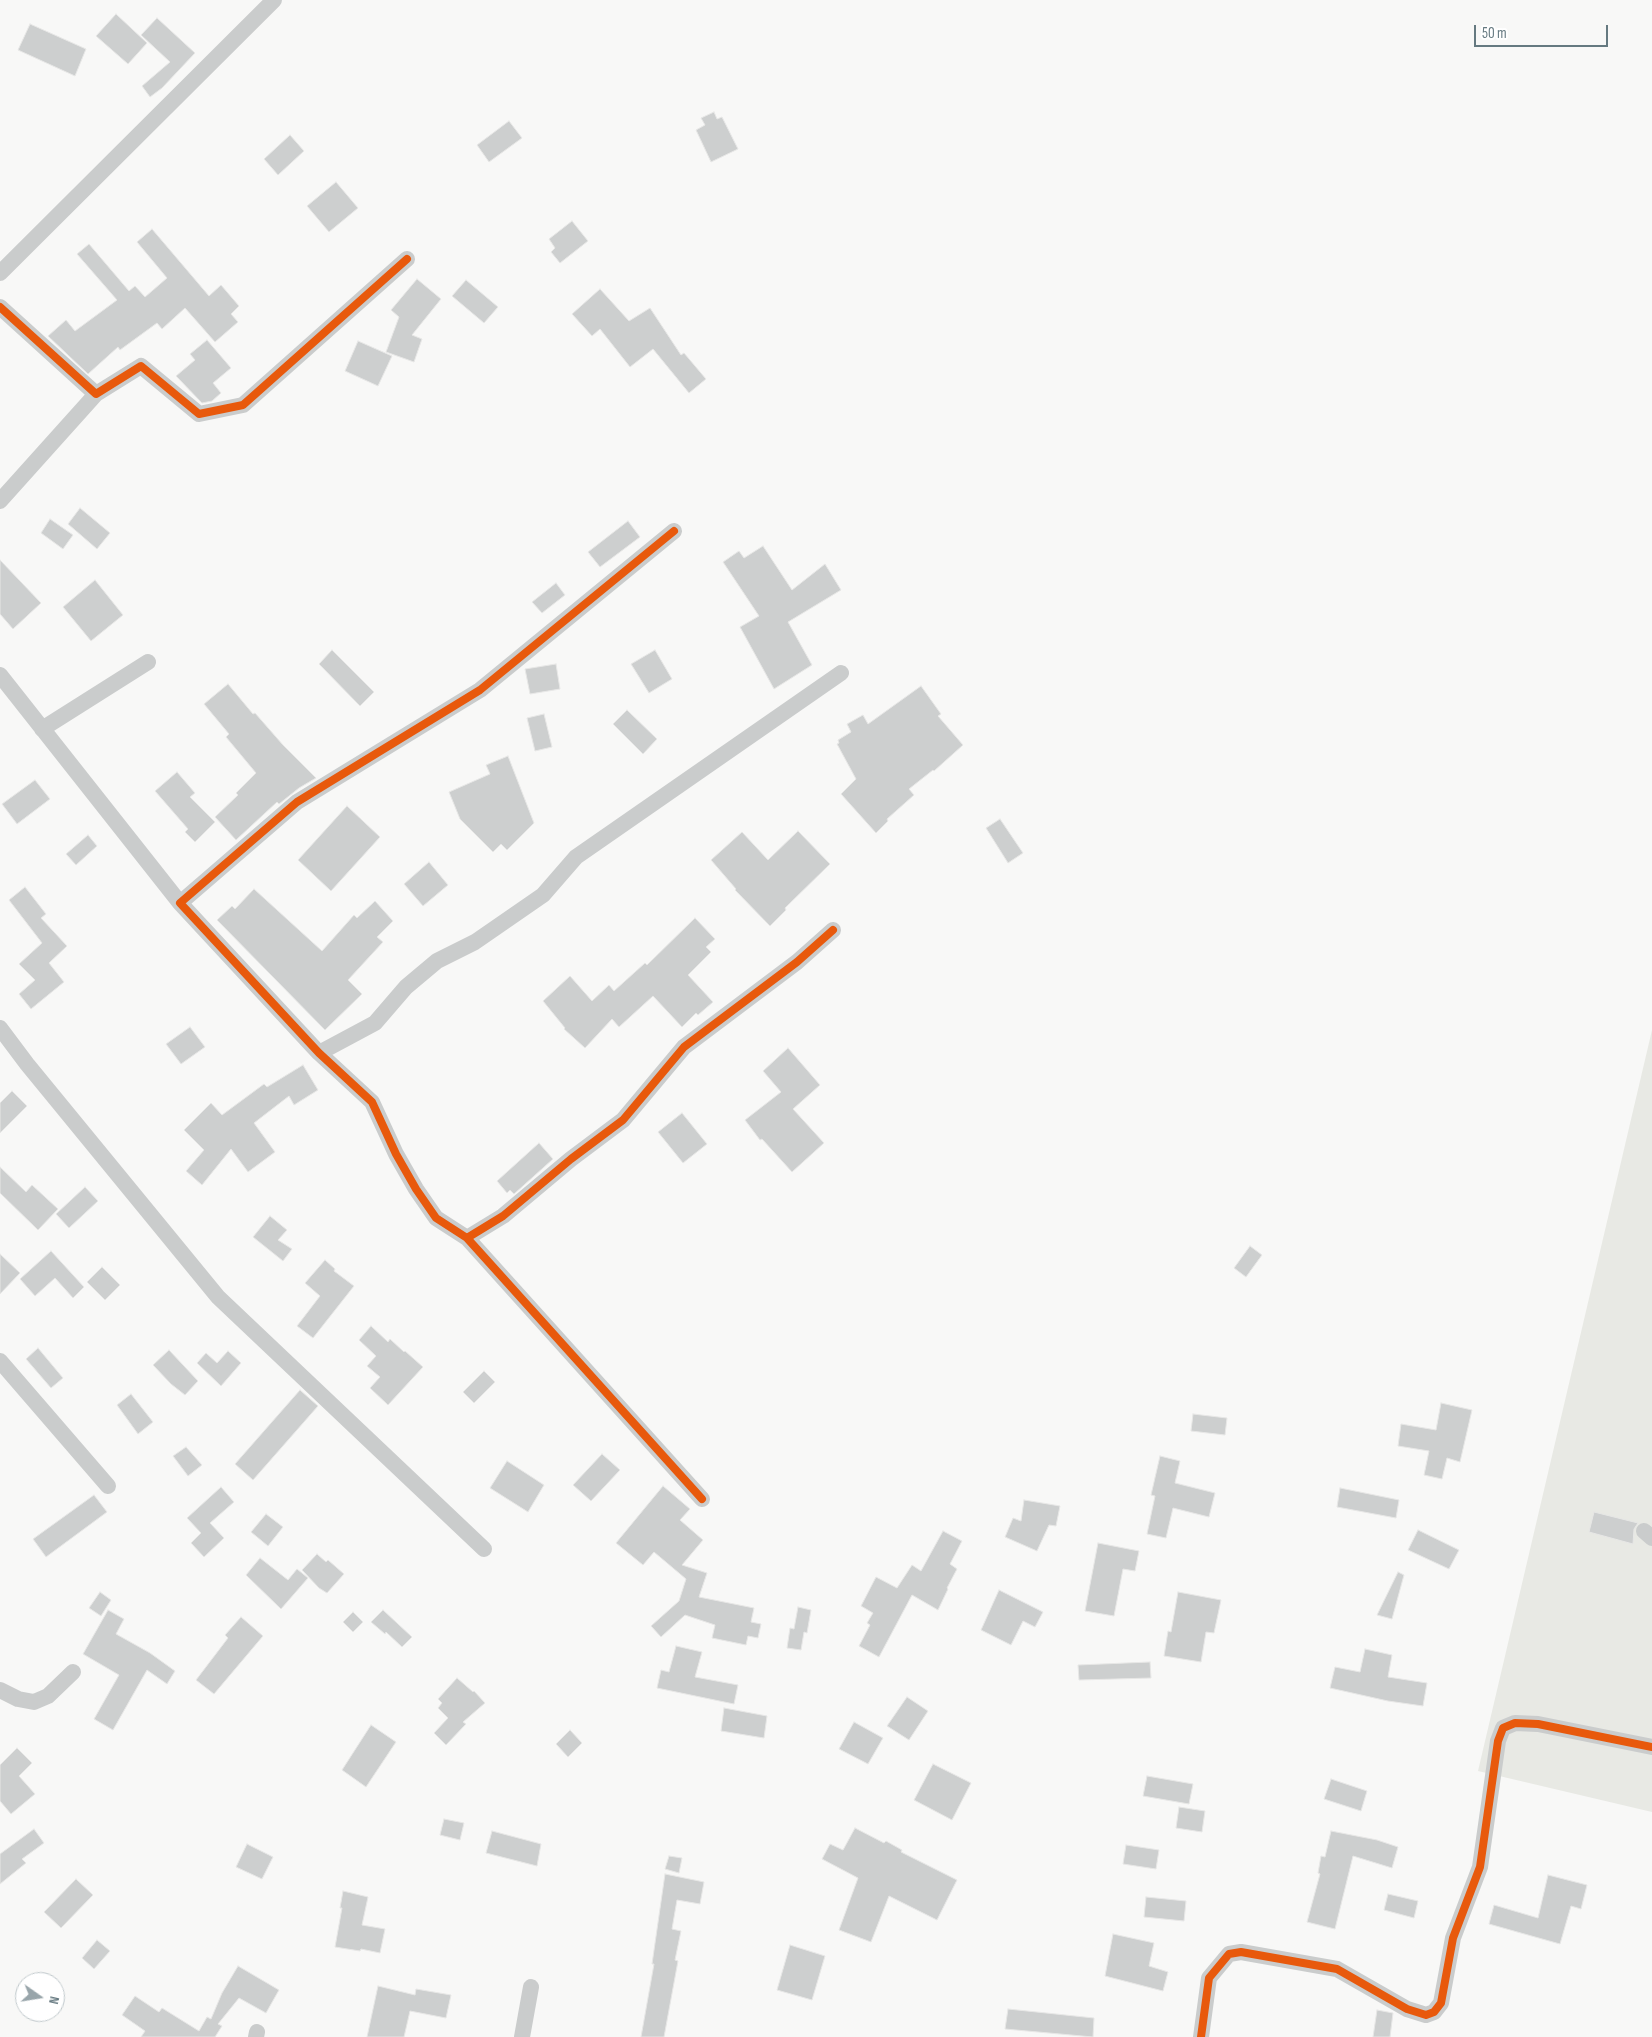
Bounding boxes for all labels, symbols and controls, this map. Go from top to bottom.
scale bar [1477,15,1611,47]
text: 50 m [1482,24,1507,43]
north arrow [15,1972,65,2022]
text: N [45,1995,63,2006]

